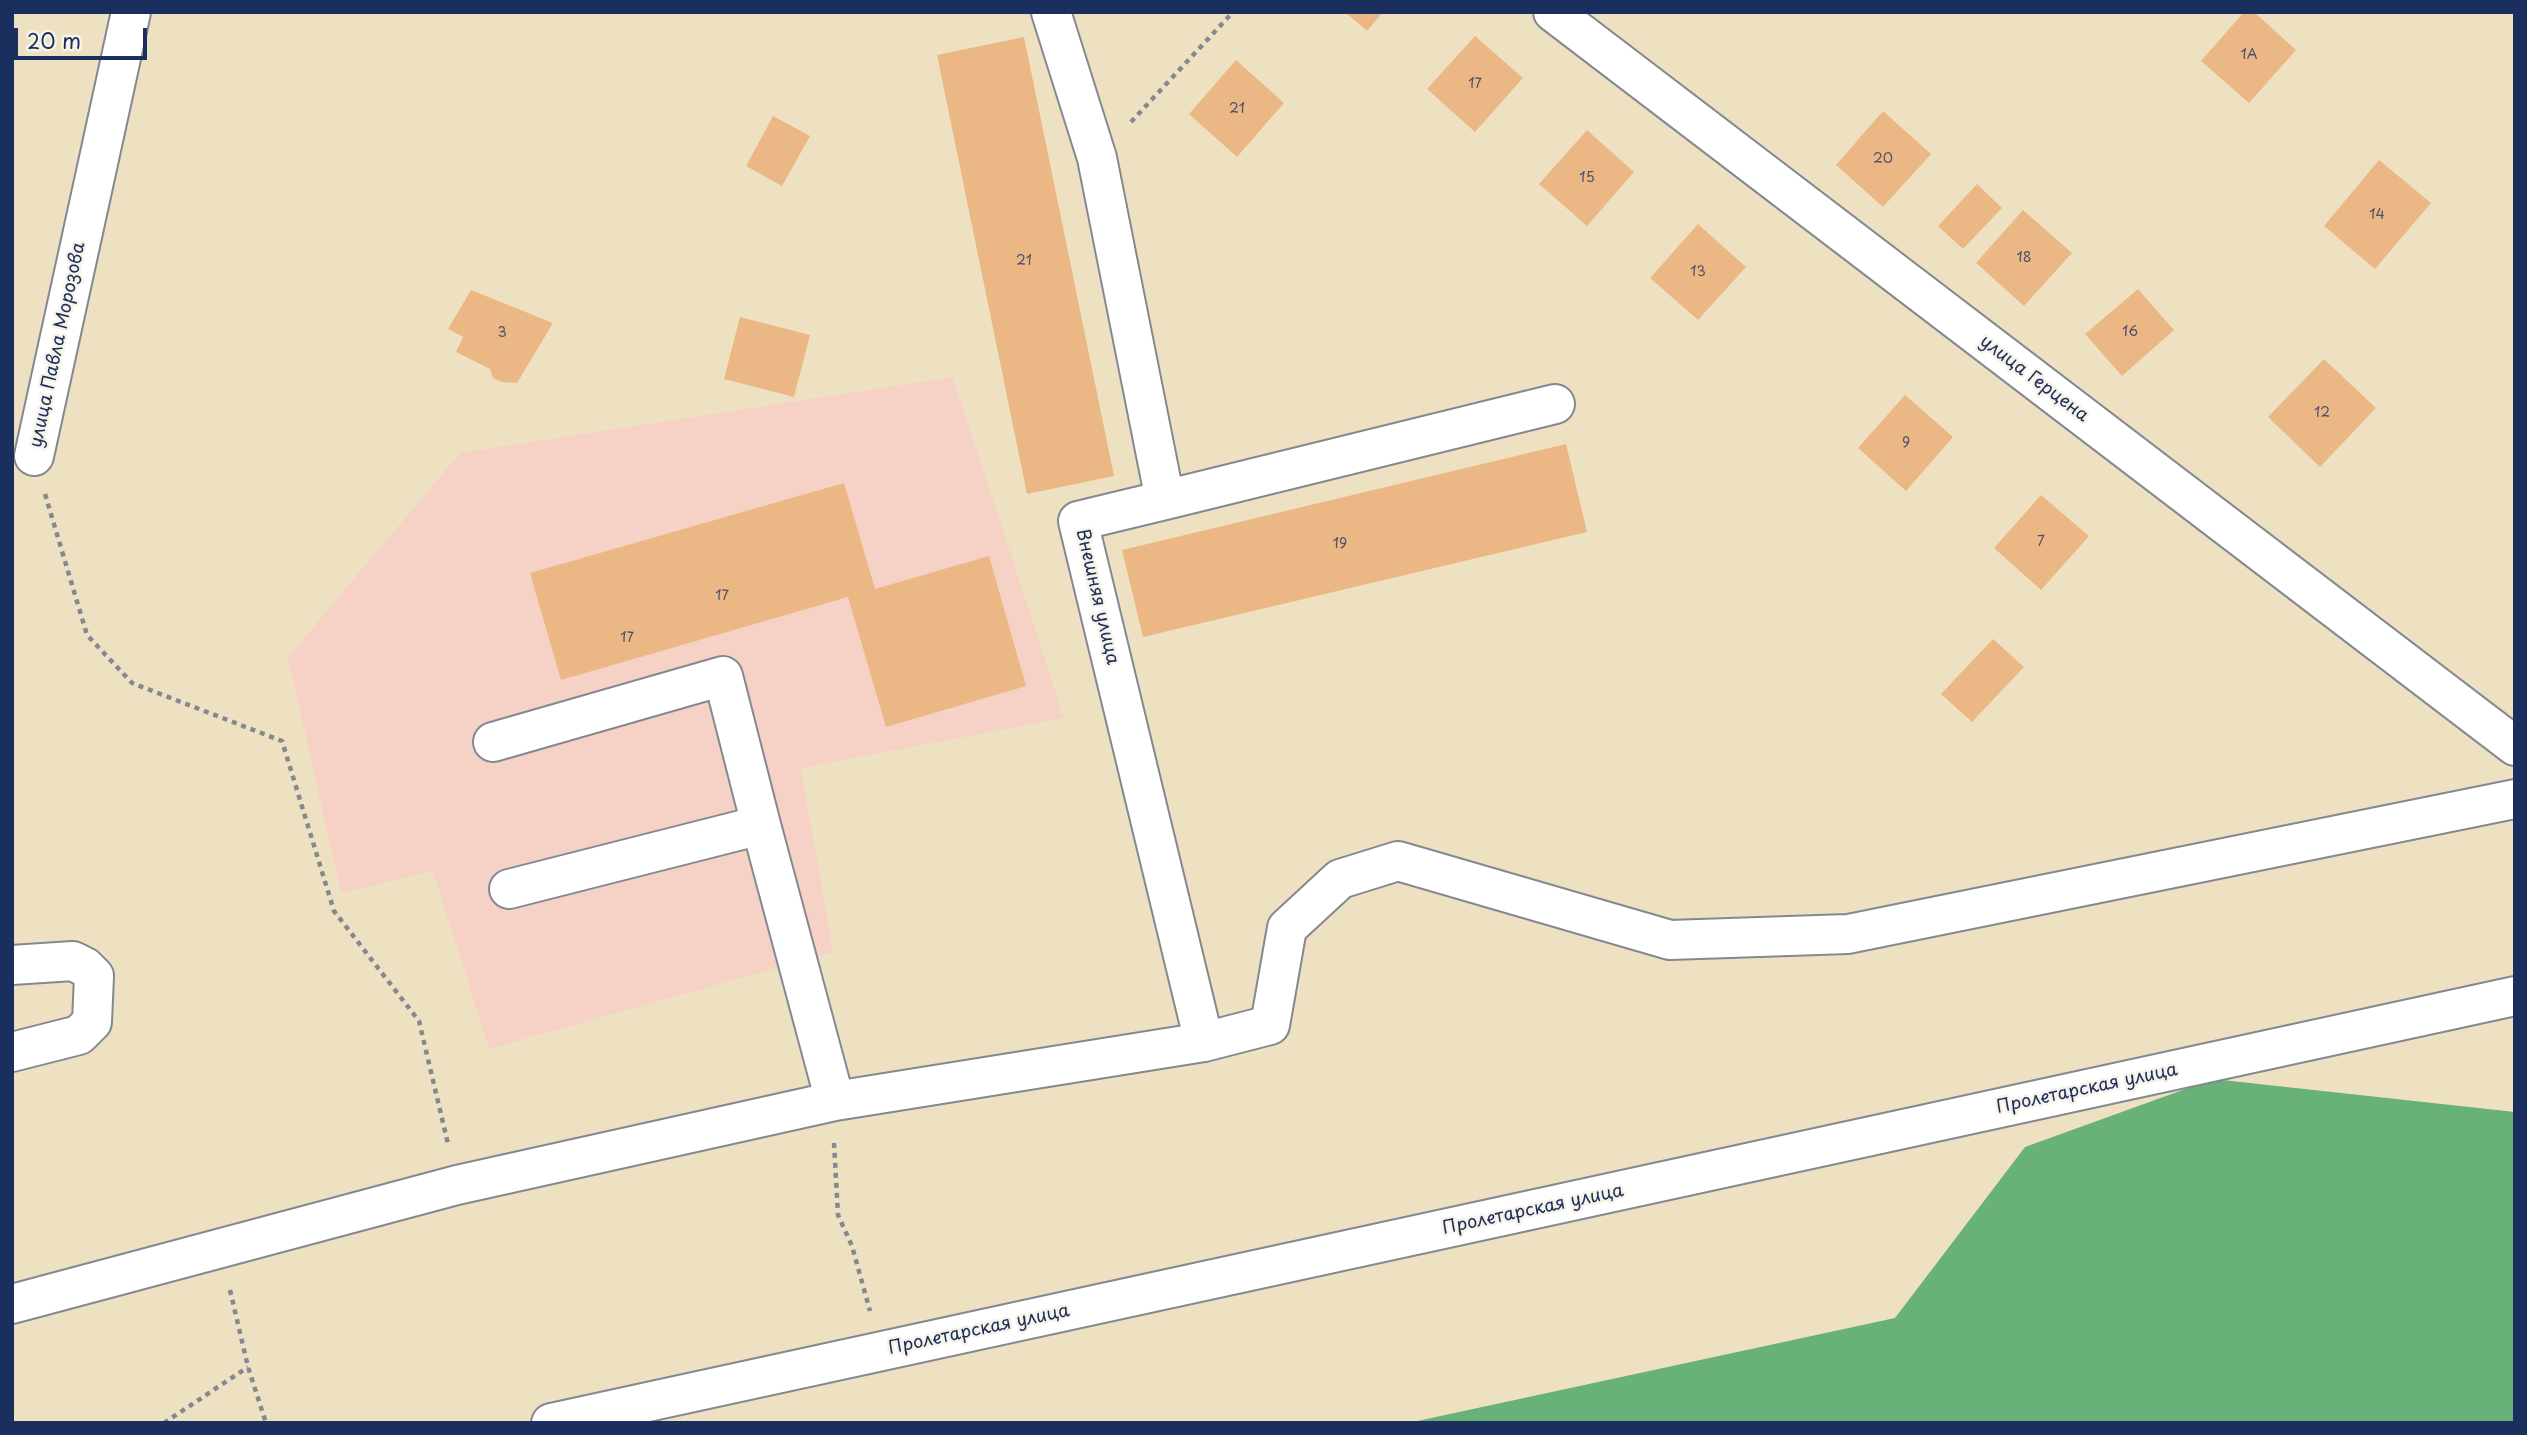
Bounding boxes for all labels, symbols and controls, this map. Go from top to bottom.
scale bar [18,14,150,58]
text: 20 m [27,24,81,56]
house number: 1А [2240,47,2258,63]
house number: 17 [1468,76,1482,92]
house number: 21 [1229,101,1245,117]
house number: 20 [1873,151,1893,167]
house number: 15 [1579,170,1595,186]
house number: 14 [2369,207,2385,223]
street label: улица Павла Морозова [26,240,90,450]
house number: 18 [2016,250,2032,266]
house number: 21 [1016,253,1032,269]
house number: 13 [1690,264,1706,280]
house number: 16 [2122,324,2138,340]
house number: 3 [497,325,507,341]
street label: улица Герцена [1975,331,2093,427]
house number: 12 [2314,405,2330,421]
house number: 9 [1902,435,1910,451]
street label: Внешняя улица [1071,527,1123,667]
house number: 7 [2037,534,2045,550]
house number: 19 [1333,536,1347,552]
house number: 17 [715,588,729,604]
house number: 17 [620,630,634,646]
street label: Пролетарская улица [1994,1059,2180,1119]
street label: Пролетарская улица [1440,1180,1626,1240]
street label: Пролетарская улица [886,1300,1072,1360]

